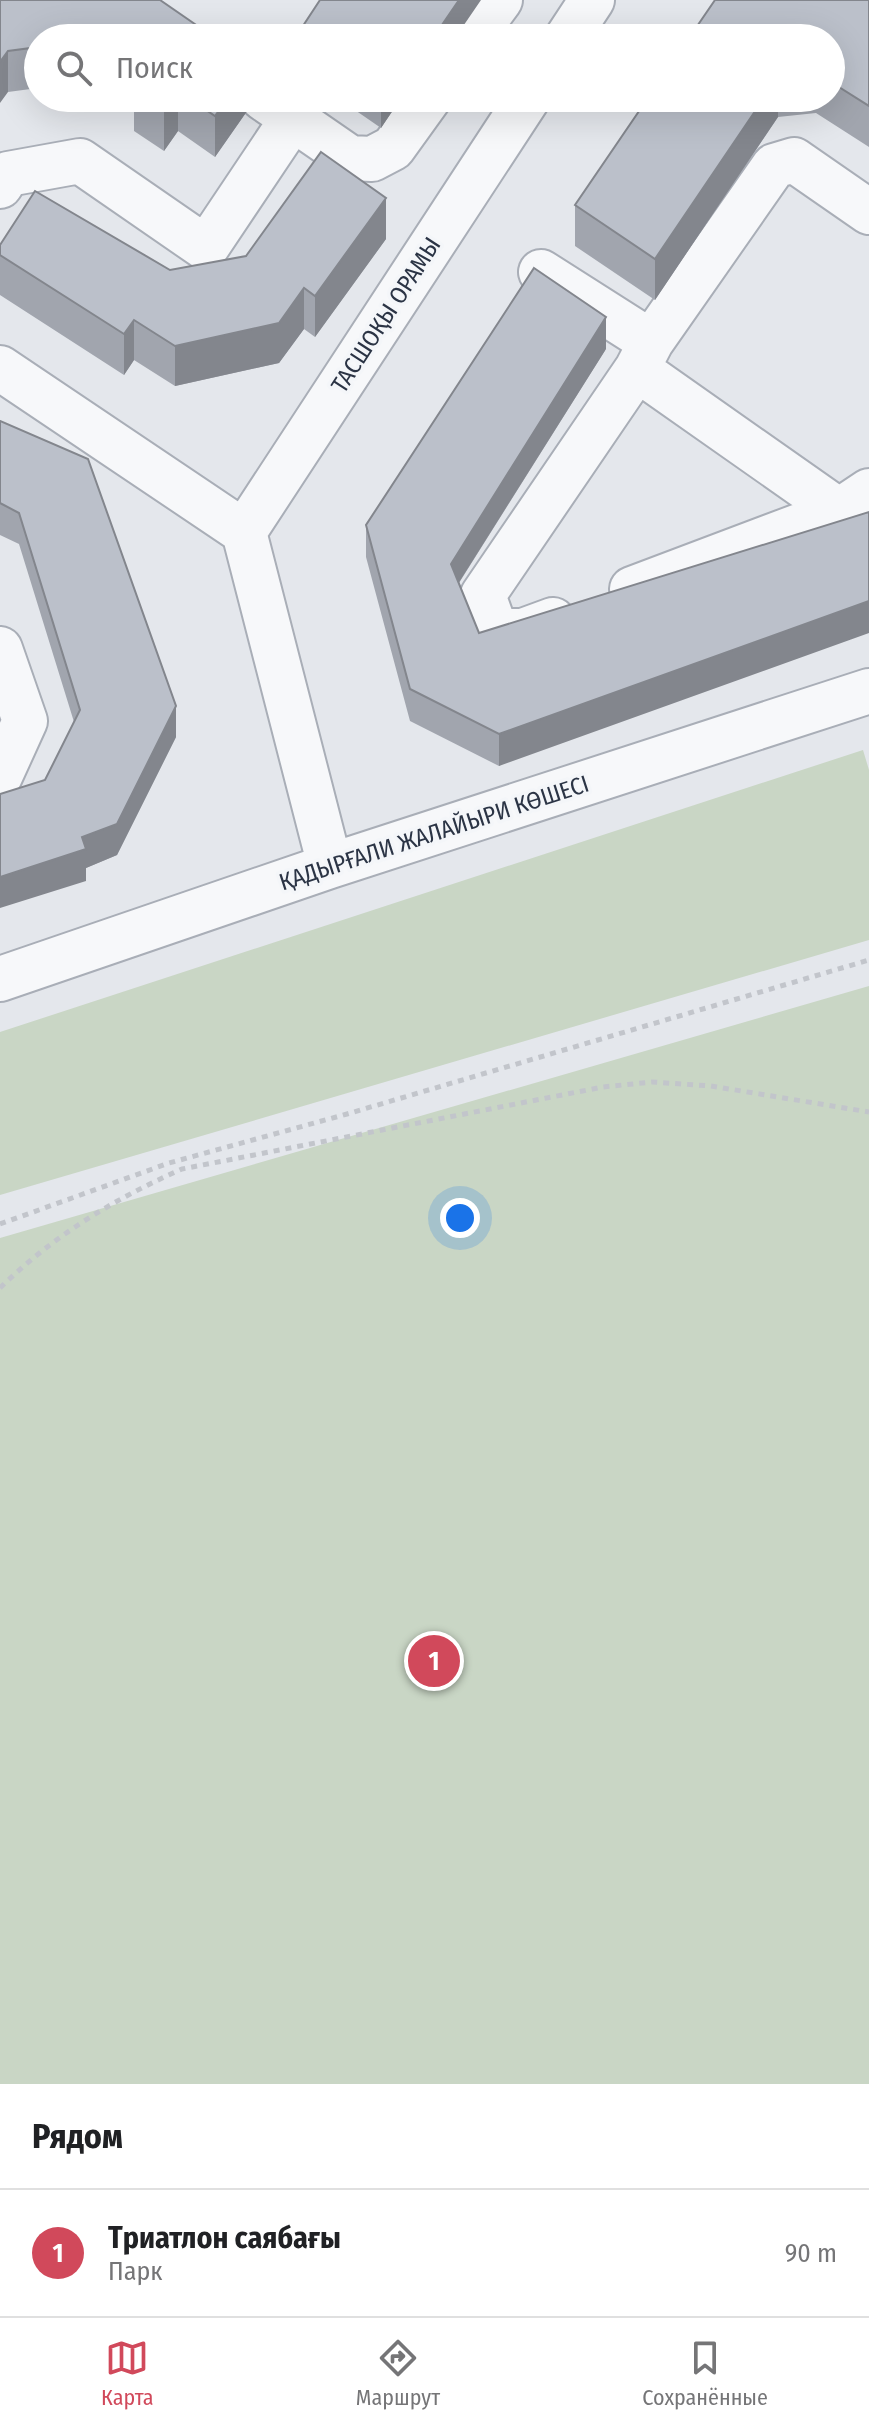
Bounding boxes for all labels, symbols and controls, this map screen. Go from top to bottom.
search box [24,24,845,112]
icon: search [52,46,96,90]
text: Поиск [116,50,193,86]
street label: ТАСШОҚЫ ОРАМЫ [325,232,447,398]
street label: ҚАДЫРҒАЛИ ЖАЛАЙЫРИ КӨШЕСІ [276,770,592,896]
your location [440,1198,480,1238]
pin: 1 [408,1631,460,1691]
text: Рядом [32,2116,123,2157]
text: Триатлон саябағы [108,2220,341,2256]
text: 1 [53,2238,64,2269]
text: 90 m [785,2238,837,2269]
text: Парк [108,2256,162,2287]
tab: Карта [101,2336,154,2411]
tab: Маршрут [356,2336,440,2411]
tab: Сохранённые [642,2336,768,2411]

